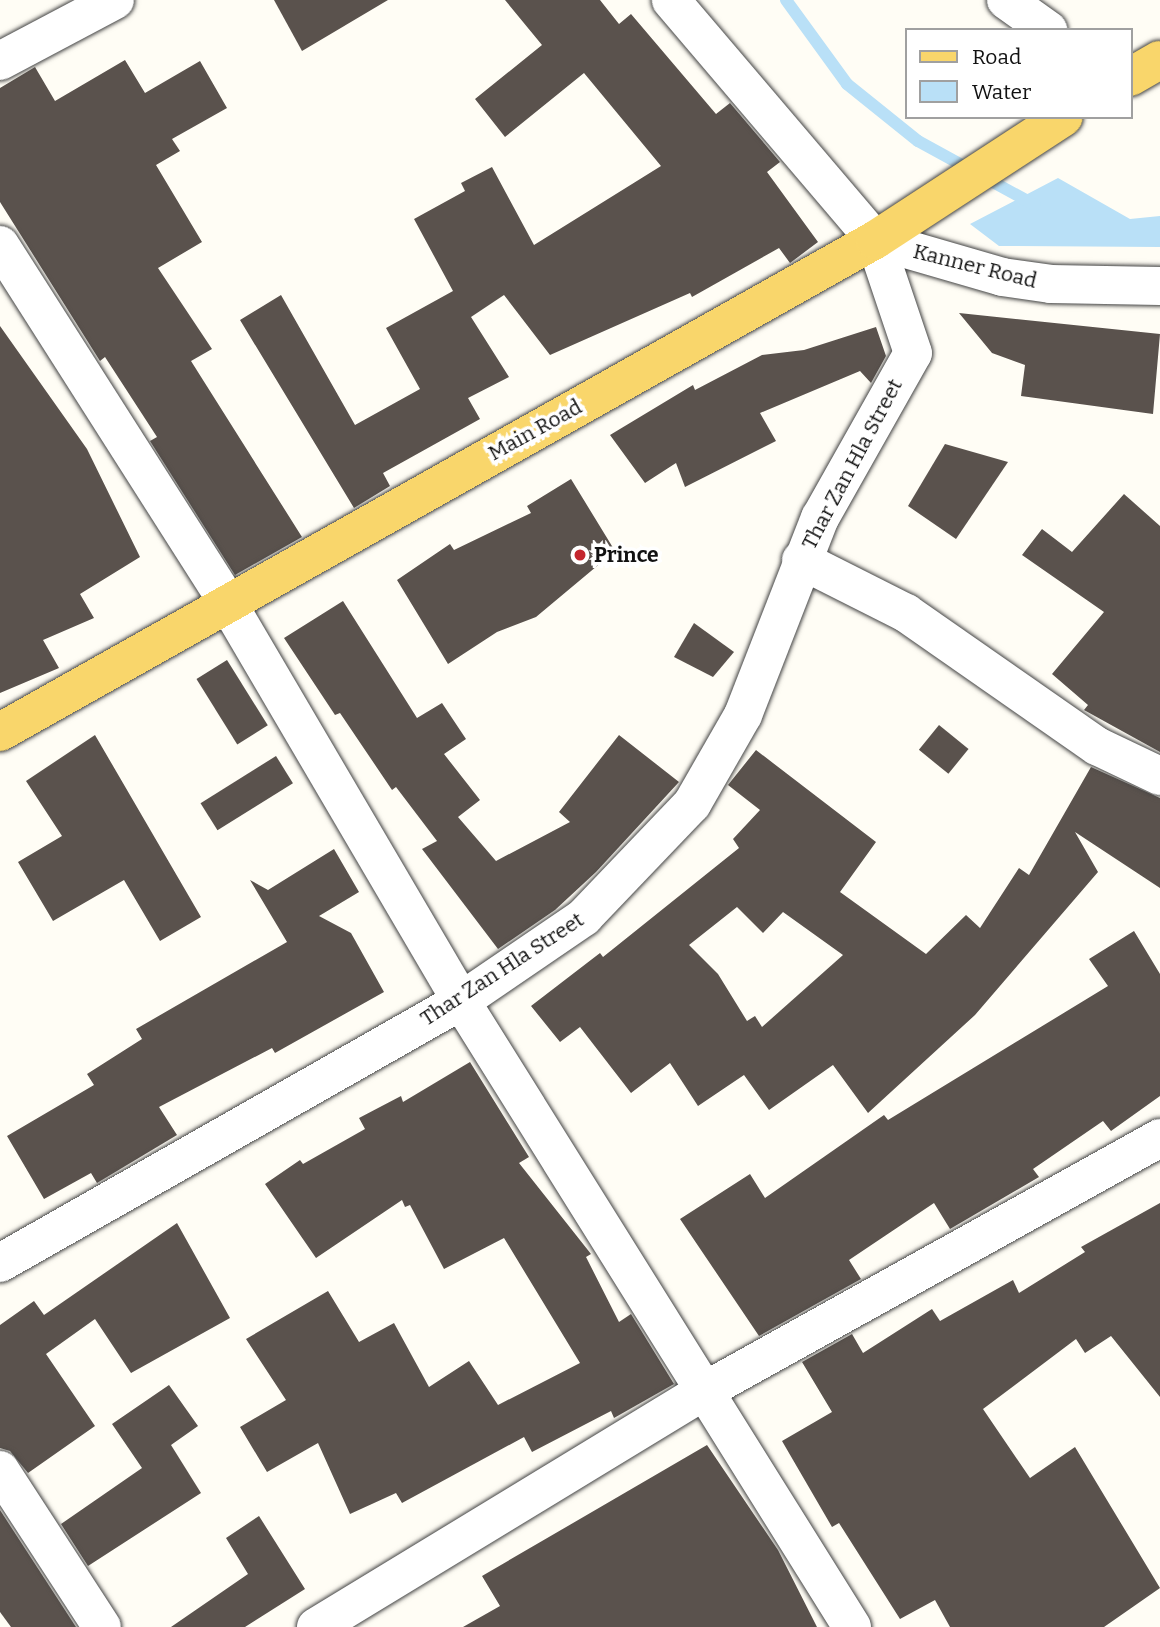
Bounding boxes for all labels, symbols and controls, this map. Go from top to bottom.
legend [904,28,1132,119]
text: Road [972,44,1021,70]
text: Water [972,79,1031,105]
street label: Kanner Road [911,238,1039,294]
street label: Thar Zan Hla Street [796,374,908,554]
street label: Main Road [484,394,586,466]
place label: Prince [594,542,659,568]
marker: Prince [572,547,588,563]
street label: Thar Zan Hla Street [416,907,588,1031]

